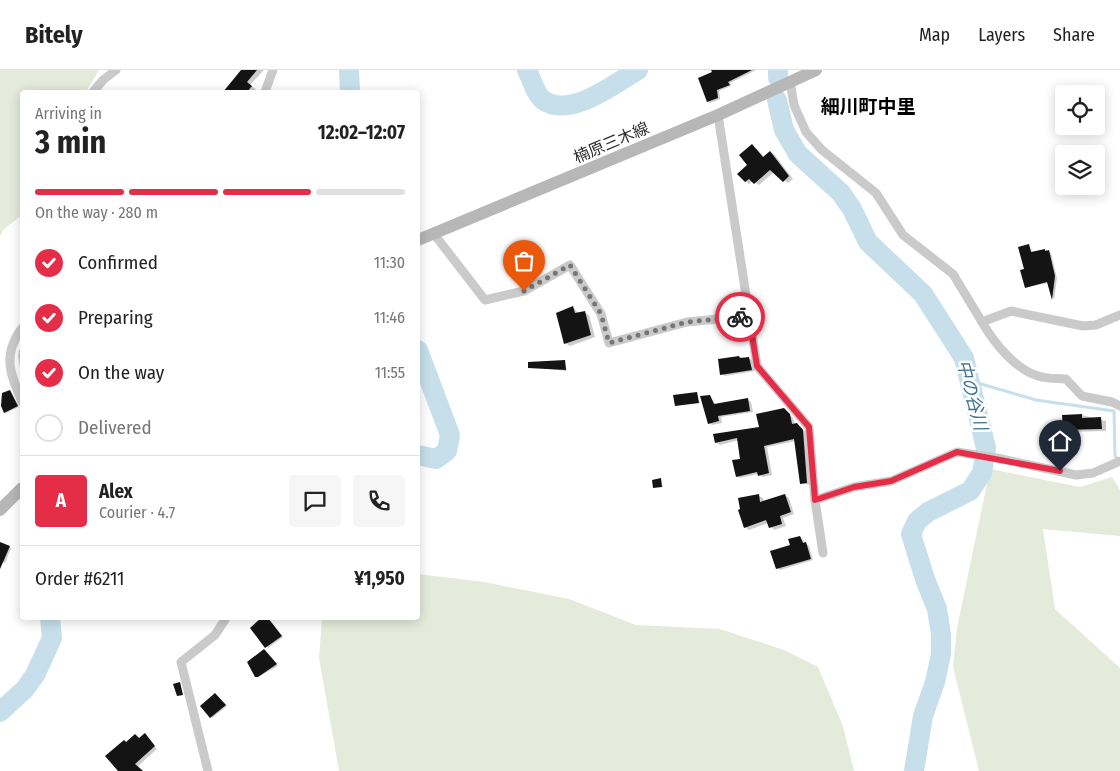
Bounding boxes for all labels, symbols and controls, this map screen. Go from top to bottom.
text: Bitely [25,21,83,49]
text: Map [919,24,950,46]
text: Layers [978,24,1025,46]
text: Share [1053,24,1095,46]
map controls [1055,85,1105,195]
button: locate [1055,85,1105,135]
district label: 細川町中里 [820,95,916,118]
text: Arriving in [35,104,102,123]
street label: 楠原三木線 [571,118,652,167]
text: 12:02–12:07 [318,121,405,144]
text: 3 min [35,123,106,161]
button: layers [1055,145,1105,195]
text: On the way · 280 m [35,203,158,222]
pin [503,240,545,291]
icon: bag [510,247,538,275]
icon: check [35,249,63,277]
text: Confirmed [78,251,158,274]
text: 11:30 [374,253,405,272]
courier [715,292,765,342]
icon: bike [726,303,754,331]
icon: check [35,304,63,332]
text: Preparing [78,306,153,329]
text: 11:46 [374,308,405,327]
water label: 中の谷川 [952,357,992,435]
icon: check [35,359,63,387]
text: On the way [78,361,164,384]
text: 11:55 [375,363,405,382]
text: Delivered [78,416,152,439]
pin [1039,420,1081,471]
icon: home [1046,427,1074,455]
button: chat [289,475,341,527]
button: phone [353,475,405,527]
text: Alex [99,480,133,503]
text: A [56,489,66,512]
text: Courier · 4.7 [99,503,175,522]
text: Order #6211 [35,567,124,590]
text: ¥1,950 [354,567,405,590]

